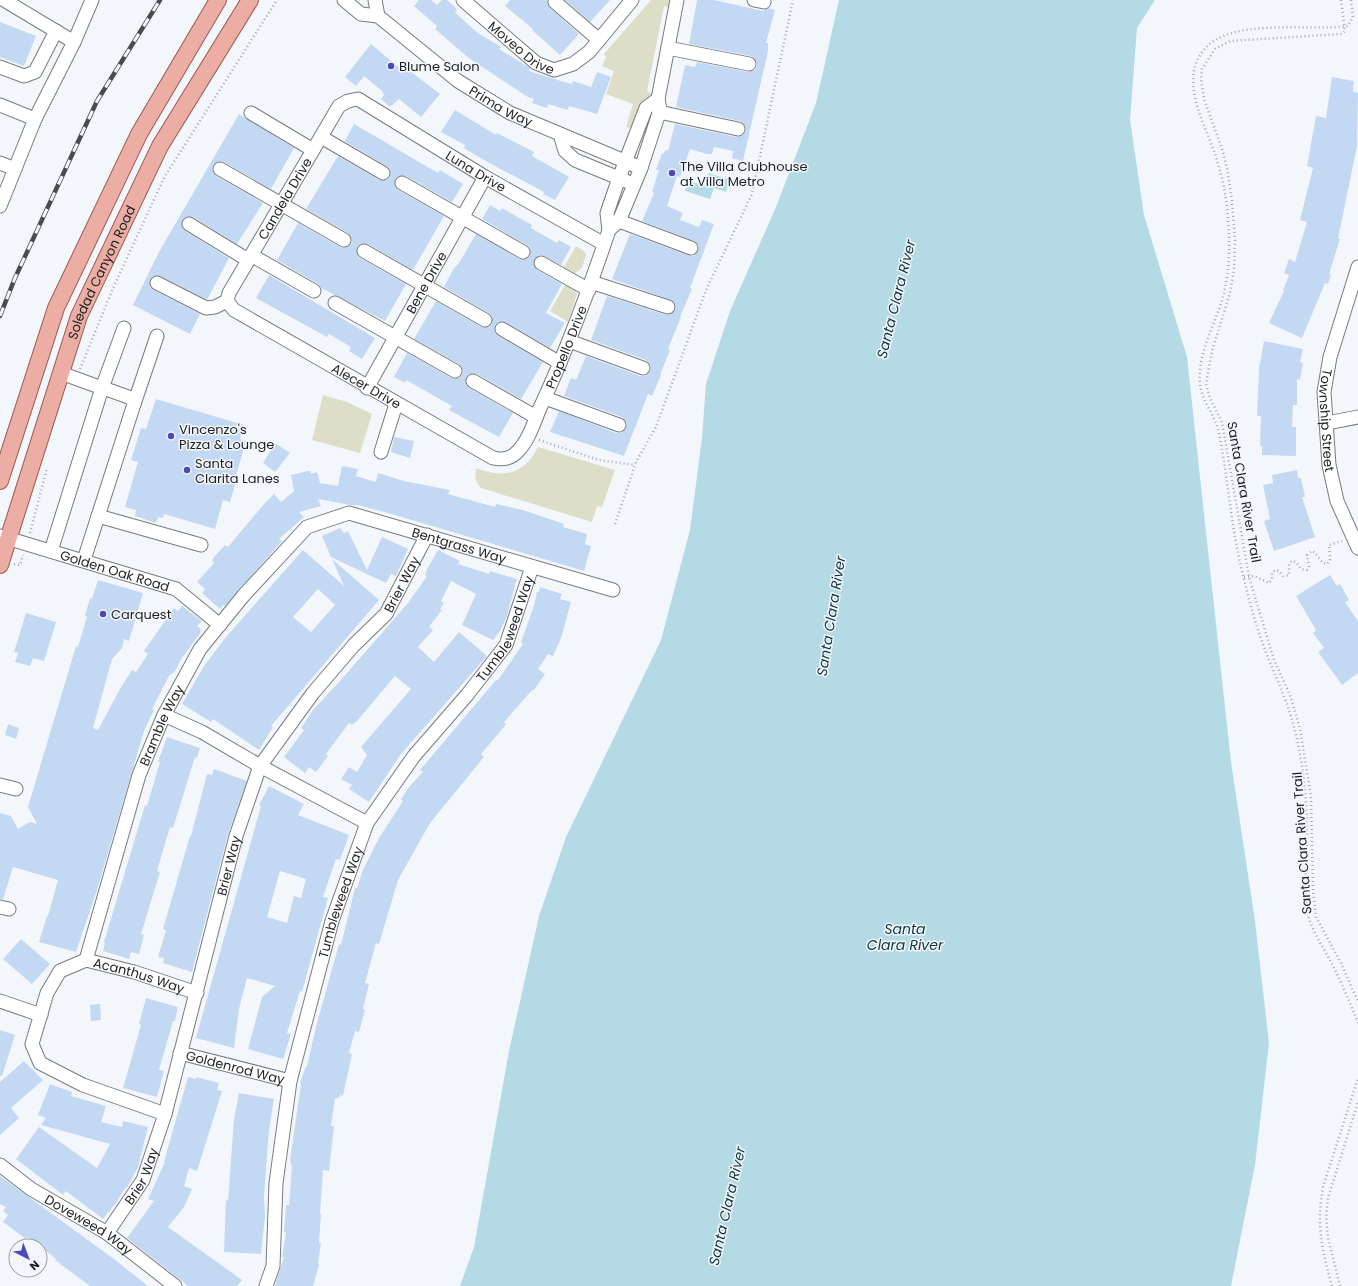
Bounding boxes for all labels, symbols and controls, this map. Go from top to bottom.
street label: Moveo Drive [484,17,557,79]
place label: Blume Salon [399,57,480,76]
marker: Blume Salon [386,61,396,71]
street label: Prima Way [466,81,536,131]
street label: Luna Drive [442,146,510,196]
street label: Candela Drive [253,154,316,243]
place label: The Villa Clubhouse at Villa Metro [680,157,808,191]
marker: The Villa Clubhouse at Villa Metro [667,168,677,178]
street label: Soledad Canyon Road [63,202,140,342]
water label: Santa Clara River [872,237,921,360]
street label: Bene Drive [401,248,451,317]
street label: Propello Drive [540,303,591,392]
street label: Alecer Drive [328,358,405,413]
street label: Township Street [1314,367,1340,474]
place label: Vincenzo's Pizza & Lounge [179,420,274,454]
street label: Santa Clara River Trail [1222,420,1266,564]
marker: Vincenzo's Pizza & Lounge [166,431,176,441]
place label: Santa Clarita Lanes [195,454,280,488]
marker: Santa Clarita Lanes [182,465,192,475]
street label: Bentgrass Way [410,522,509,568]
street label: Golden Oak Road [58,545,172,596]
street label: Brier Way [379,552,424,616]
water label: Santa Clara River [812,554,851,678]
street label: Tumbleweed Way [471,572,538,686]
place label: Carquest [111,605,172,624]
marker: Carquest [98,609,108,619]
street label: Bramble Way [134,681,189,769]
street label: Santa Clara River Trail [1288,771,1316,915]
street label: Brier Way [212,833,245,898]
street label: Tumbleweed Way [313,843,368,960]
water label: Santa Clara River [867,919,944,955]
street label: Acanthus Way [91,953,188,998]
street label: Goldenrod Way [184,1045,287,1089]
water label: Santa Clara River [704,1144,751,1267]
street label: Brier Way [120,1145,163,1208]
street label: Doveweed Way [41,1189,137,1260]
north arrow [8,1238,48,1278]
text: N [26,1257,43,1274]

